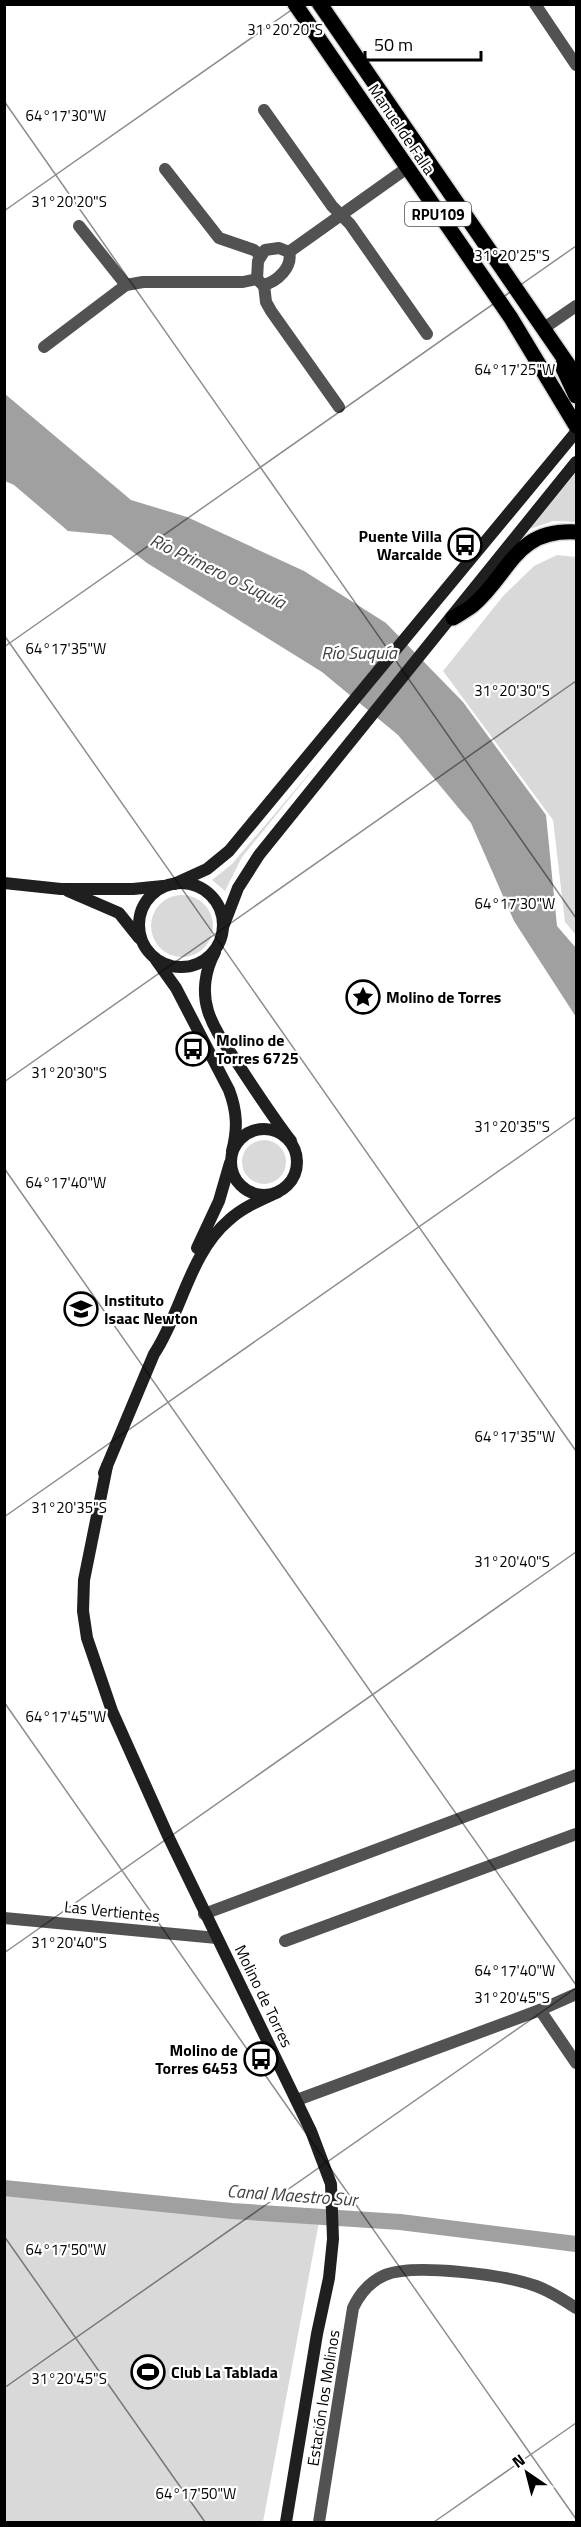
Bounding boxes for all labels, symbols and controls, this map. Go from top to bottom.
text: 31°20'20"S [247,18,323,41]
scale bar [365,24,480,62]
text: 50 m [374,31,413,58]
street label: Manuel de Falla [363,79,441,179]
text: 64°17'30"W [26,104,106,127]
text: 31°20'20"S [31,190,107,213]
road number: RPU109 [405,202,471,226]
text: 31°20'25"S [474,244,550,267]
text: 64°17'25"W [475,358,555,381]
place label: Puente Villa Warcalde [359,524,442,566]
water label: Río Primero o Suquía [146,526,291,616]
bus stop icon: Puente Villa Warcalde [447,527,483,563]
text: 64°17'35"W [26,637,106,660]
water label: Río Suquía [321,639,398,666]
text: 31°20'30"S [474,679,550,702]
text: 64°17'30"W [475,892,555,915]
place icon: Molino de Torres [345,979,381,1015]
place label: Molino de Torres [386,985,501,1009]
place label: Molino de Torres 6725 [216,1028,299,1070]
bus stop icon: Molino de Torres 6725 [175,1031,211,1067]
text: 31°20'30"S [31,1061,107,1084]
text: 31°20'35"S [474,1115,550,1138]
text: 64°17'40"W [26,1171,106,1194]
place label: Instituto Isaac Newton [104,1288,198,1330]
school or university icon: Instituto Isaac Newton [63,1291,99,1327]
text: 64°17'35"W [475,1425,555,1448]
text: 31°20'35"S [31,1496,107,1519]
text: 31°20'40"S [474,1550,550,1573]
text: 64°17'45"W [26,1705,106,1728]
street label: Las Vertientes [63,1894,161,1928]
text: 31°20'40"S [31,1931,107,1954]
street label: Molino de Torres [229,1941,299,2051]
text: 64°17'40"W [475,1959,555,1982]
text: 31°20'45"S [474,1986,550,2009]
place label: Molino de Torres 6453 [155,2038,238,2080]
bus stop icon: Molino de Torres 6453 [243,2041,279,2077]
water label: Canal Maestro Sur [226,2177,360,2213]
text: 64°17'50"W [26,2238,106,2261]
street label: Estación los Molinos [300,2328,346,2468]
sports icon: Club La Tablada [130,2354,166,2390]
place label: Club La Tablada [171,2360,278,2384]
text: 31°20'45"S [31,2367,107,2390]
north arrow [497,2443,557,2503]
text: N [507,2448,530,2474]
text: 64°17'50"W [156,2482,236,2505]

